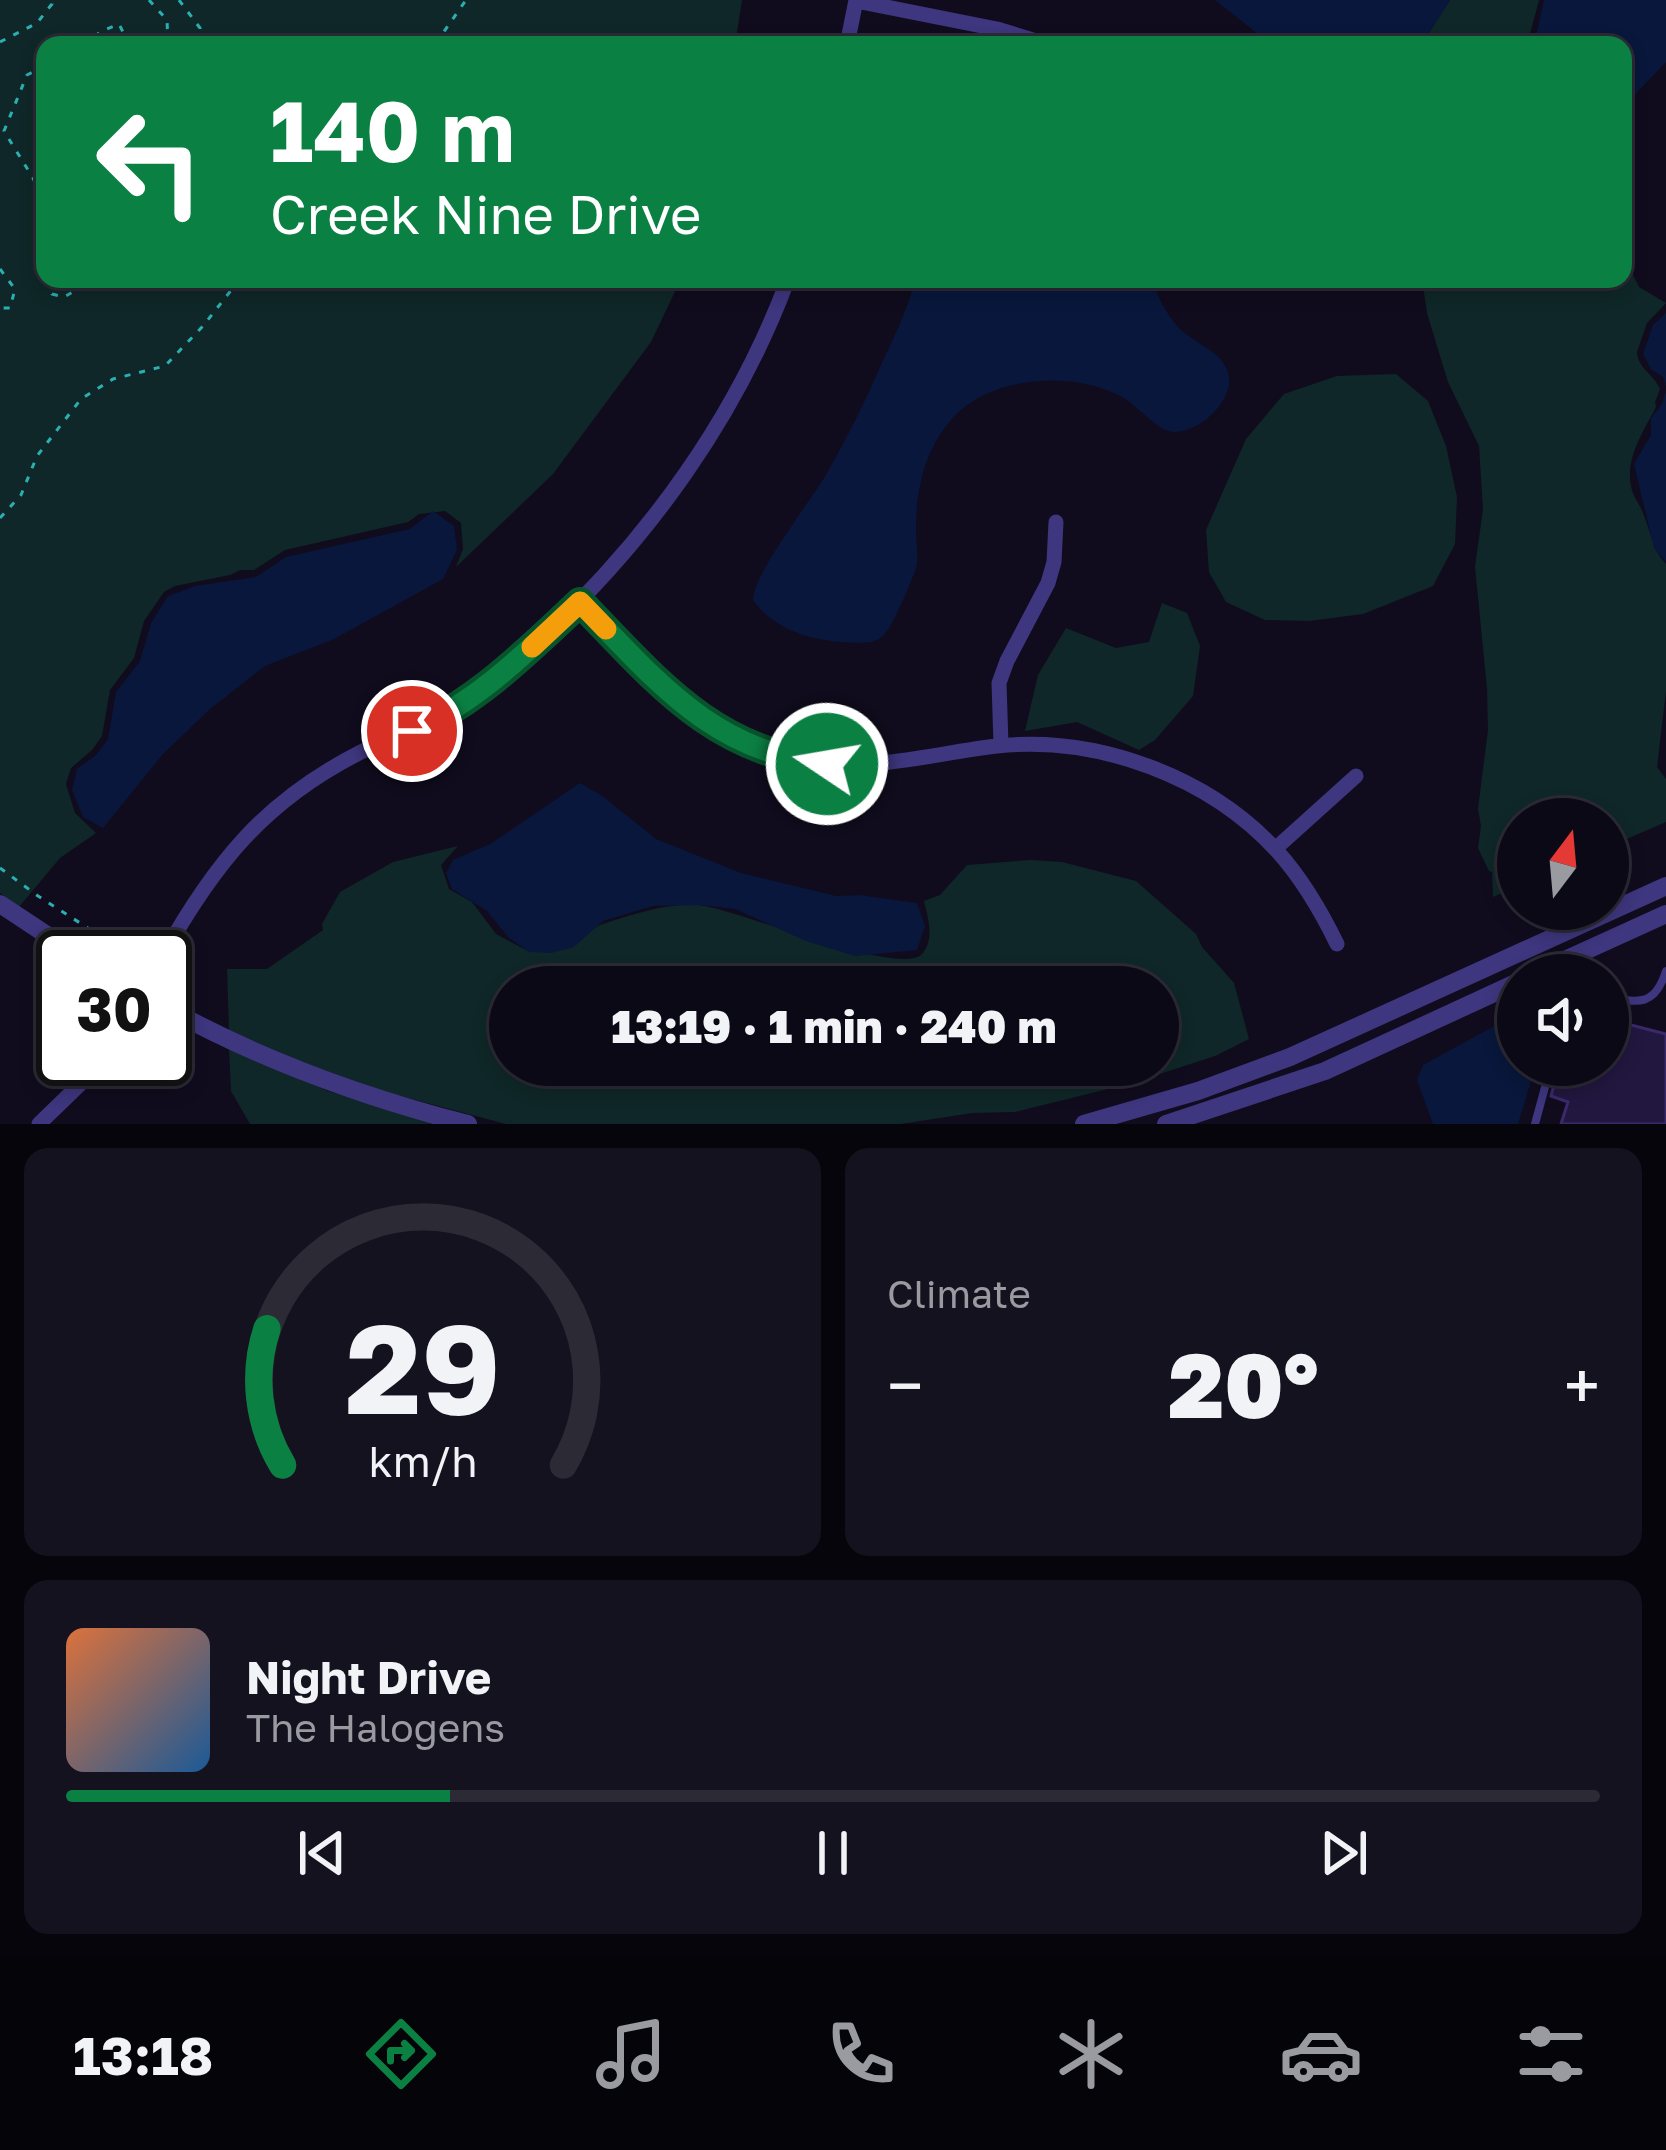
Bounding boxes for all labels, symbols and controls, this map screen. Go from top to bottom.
text: 140 m [270,80,515,180]
icon: left [72,84,228,240]
text: Creek Nine Drive [270,181,701,246]
pin [361,680,463,782]
icon: arrive [379,698,445,764]
position arrow [764,701,890,827]
north arrow [1497,798,1629,930]
map controls [1497,798,1629,1086]
speed limit sign: 30 [36,930,192,1086]
button: sound [1497,954,1629,1086]
text: 13:19 · 1 min · 240 m [611,999,1057,1053]
text: Climate [887,1270,1031,1317]
text: 29 [345,1292,500,1441]
text: 20° [1168,1330,1319,1438]
text: − [887,1345,923,1425]
text: + [1564,1345,1600,1425]
text: km/h [368,1435,477,1486]
text: Night Drive [246,1650,491,1704]
text: The Halogens [246,1704,505,1751]
icon: previous [289,1820,355,1886]
icon: pause [800,1820,866,1886]
icon: next [1311,1820,1377,1886]
icon: directions [359,2012,443,2096]
icon: music [589,2012,673,2096]
icon: phone [819,2012,903,2096]
icon: climate [1049,2012,1133,2096]
icon: car [1279,2012,1363,2096]
icon: filters [1509,2012,1593,2096]
text: 13:18 [73,2022,213,2087]

